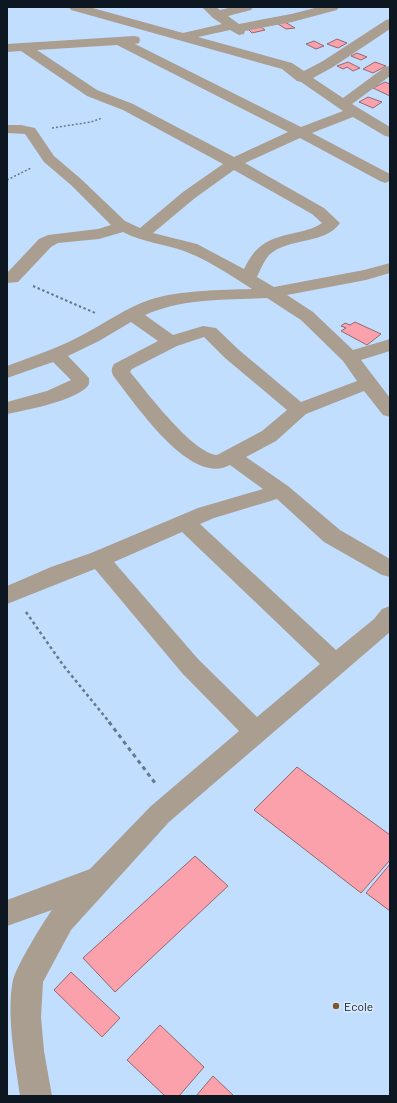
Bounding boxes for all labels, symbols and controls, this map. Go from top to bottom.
place label: Ecole [344,999,373,1013]
marker: Ecole [331,1001,341,1011]

